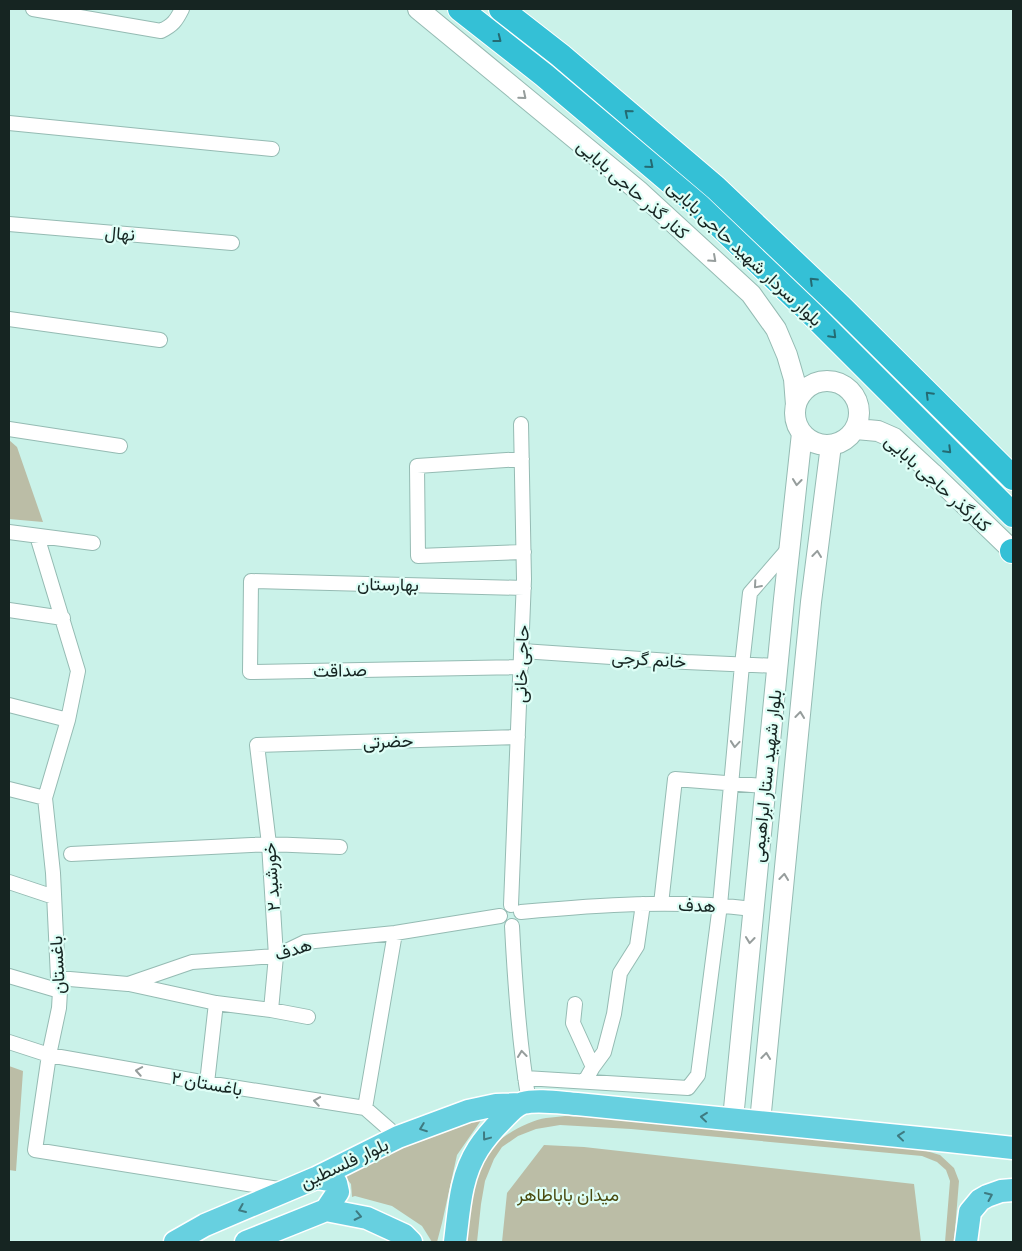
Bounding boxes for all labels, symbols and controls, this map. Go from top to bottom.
one-way arrow [492,33,501,41]
one-way arrow [518,90,527,99]
one-way arrow [625,110,634,118]
street label: کنار گذر حاجی بابایی [572,135,693,244]
one-way arrow [644,159,653,168]
street label: بلوار سردار شهید حاجی بابایی [663,176,827,331]
street label: نهال [104,221,136,246]
one-way arrow [707,253,716,262]
one-way arrow [810,278,819,287]
one-way arrow [827,329,836,338]
one-way arrow [926,391,935,400]
street label: کنارگذر حاجی بابایی [880,430,995,537]
one-way arrow [943,444,952,453]
one-way arrow [792,478,803,486]
one-way arrow [811,549,822,557]
street label: بهارستان [357,573,419,596]
one-way arrow [754,579,763,588]
street label: حاجی خانی [509,625,534,703]
street label: خانم گرجی [611,646,687,674]
street label: صداقت [313,659,367,681]
street label: بلوار شهید ستار ابراهیمی [746,689,787,864]
one-way arrow [794,711,805,719]
street label: حضرتی [362,730,414,753]
one-way arrow [729,740,740,748]
street label: خورشید ۲ [258,842,285,912]
one-way arrow [778,873,789,881]
street label: هدف [678,894,716,916]
street label: هدف [272,933,314,965]
street label: باغستان [45,935,69,995]
one-way arrow [745,936,756,944]
one-way arrow [517,1049,528,1057]
one-way arrow [761,1052,772,1060]
street label: باغستان ۲ [170,1066,244,1100]
one-way arrow [135,1067,143,1077]
one-way arrow [312,1096,321,1106]
one-way arrow [700,1112,708,1123]
one-way arrow [419,1122,427,1132]
one-way arrow [896,1131,904,1142]
one-way arrow [483,1132,492,1141]
street label: بلوار فلسطین [297,1133,392,1193]
park label: میدان باباطاهر [516,1184,619,1206]
one-way arrow [984,1192,993,1202]
one-way arrow [239,1203,247,1213]
one-way arrow [354,1210,363,1221]

